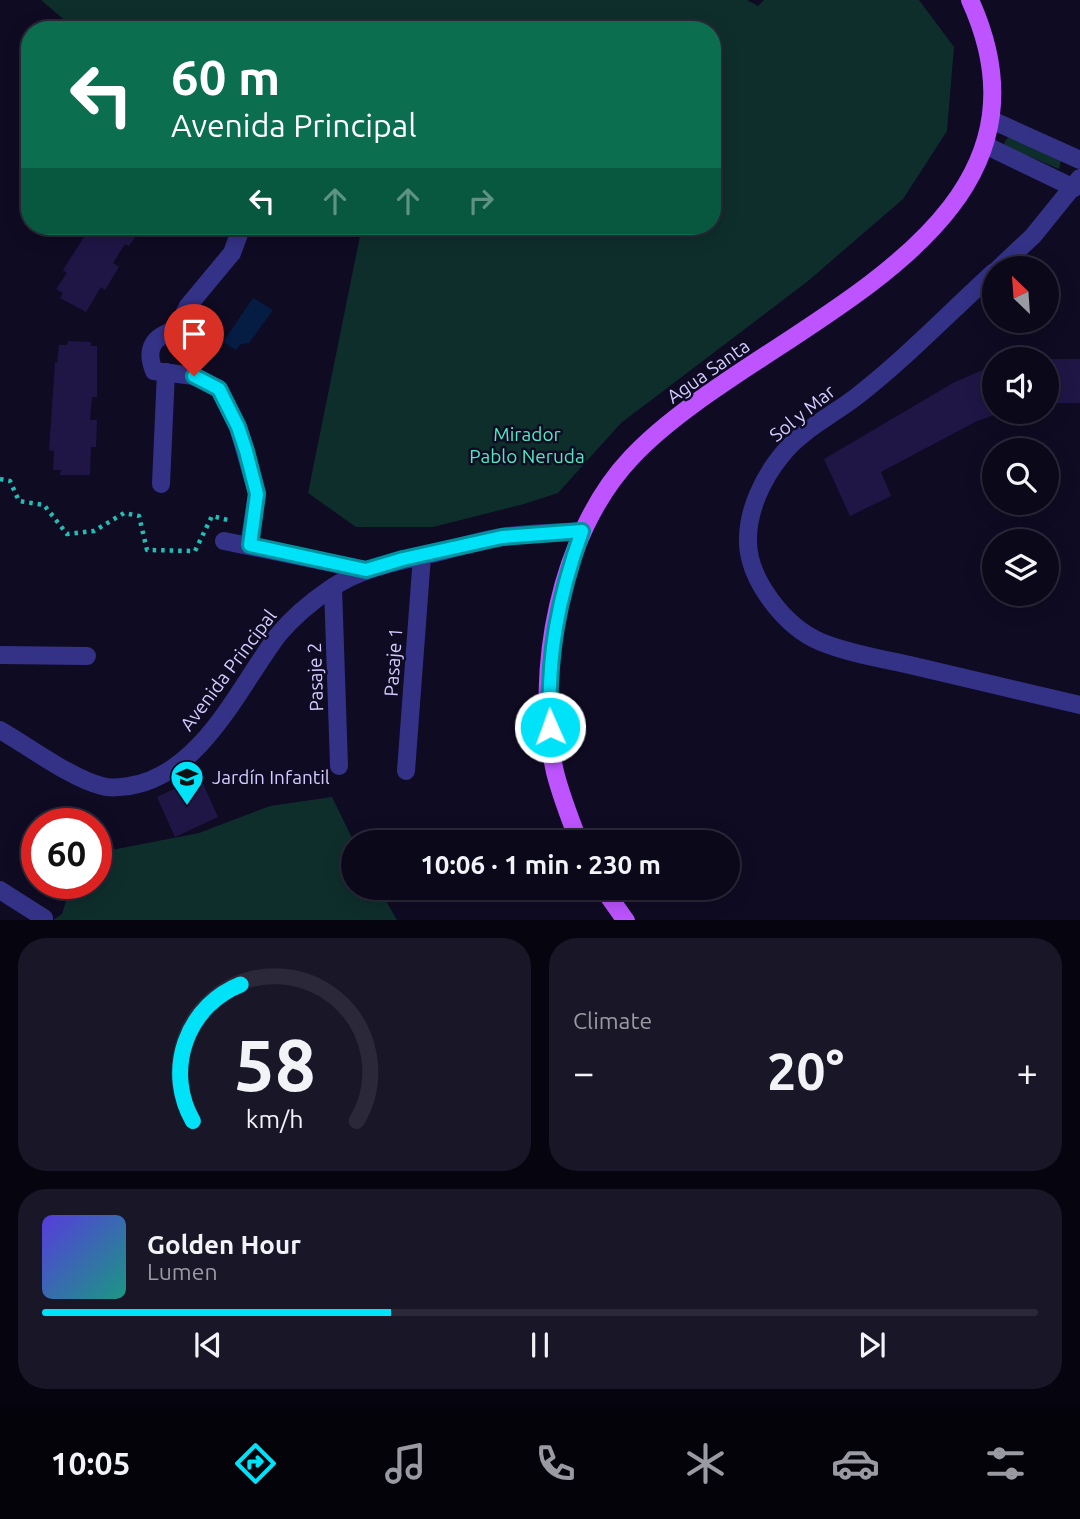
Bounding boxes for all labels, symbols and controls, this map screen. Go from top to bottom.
icon: left [56,49,147,140]
text: 60 m [171,49,280,104]
text: Avenida Principal [171,107,417,143]
icon: left [243,182,281,220]
icon: ahead [316,182,354,220]
icon: ahead [389,182,427,220]
icon: right [462,182,500,220]
north arrow [982,256,1059,332]
map controls [982,256,1059,606]
pin [164,304,224,376]
icon: arrive [175,315,213,353]
street label: Agua Santa [662,334,754,408]
button: sound [982,347,1059,424]
street label: Sol y Mar [765,380,839,446]
park label: Mirador Pablo Neruda [469,423,585,467]
button: search [982,438,1059,515]
button: layers [982,529,1059,606]
street label: Avenida Principal [175,605,281,735]
street label: Pasaje 1 [380,627,406,697]
street label: Pasaje 2 [303,642,327,712]
position arrow [513,690,587,764]
school or university icon: Jardín Infantil [168,758,206,807]
place label: Jardín Infantil [212,766,330,788]
speed limit sign: 60 [21,808,112,899]
text: 10:06 · 1 min · 230 m [420,850,661,879]
text: Climate [573,1008,652,1033]
text: 58 [233,1023,316,1105]
text: 20° [767,1042,844,1100]
text: − [573,1051,594,1093]
text: + [1017,1051,1038,1093]
text: km/h [246,1104,303,1132]
text: Golden Hour [147,1230,301,1259]
text: Lumen [147,1259,218,1284]
icon: previous [189,1326,227,1364]
icon: pause [521,1326,559,1364]
icon: next [853,1326,891,1364]
icon: directions [231,1439,280,1488]
icon: music [381,1439,430,1488]
icon: phone [531,1439,580,1488]
icon: climate [681,1439,730,1488]
icon: car [831,1439,880,1488]
icon: filters [981,1439,1030,1488]
text: 10:05 [50,1445,131,1481]

